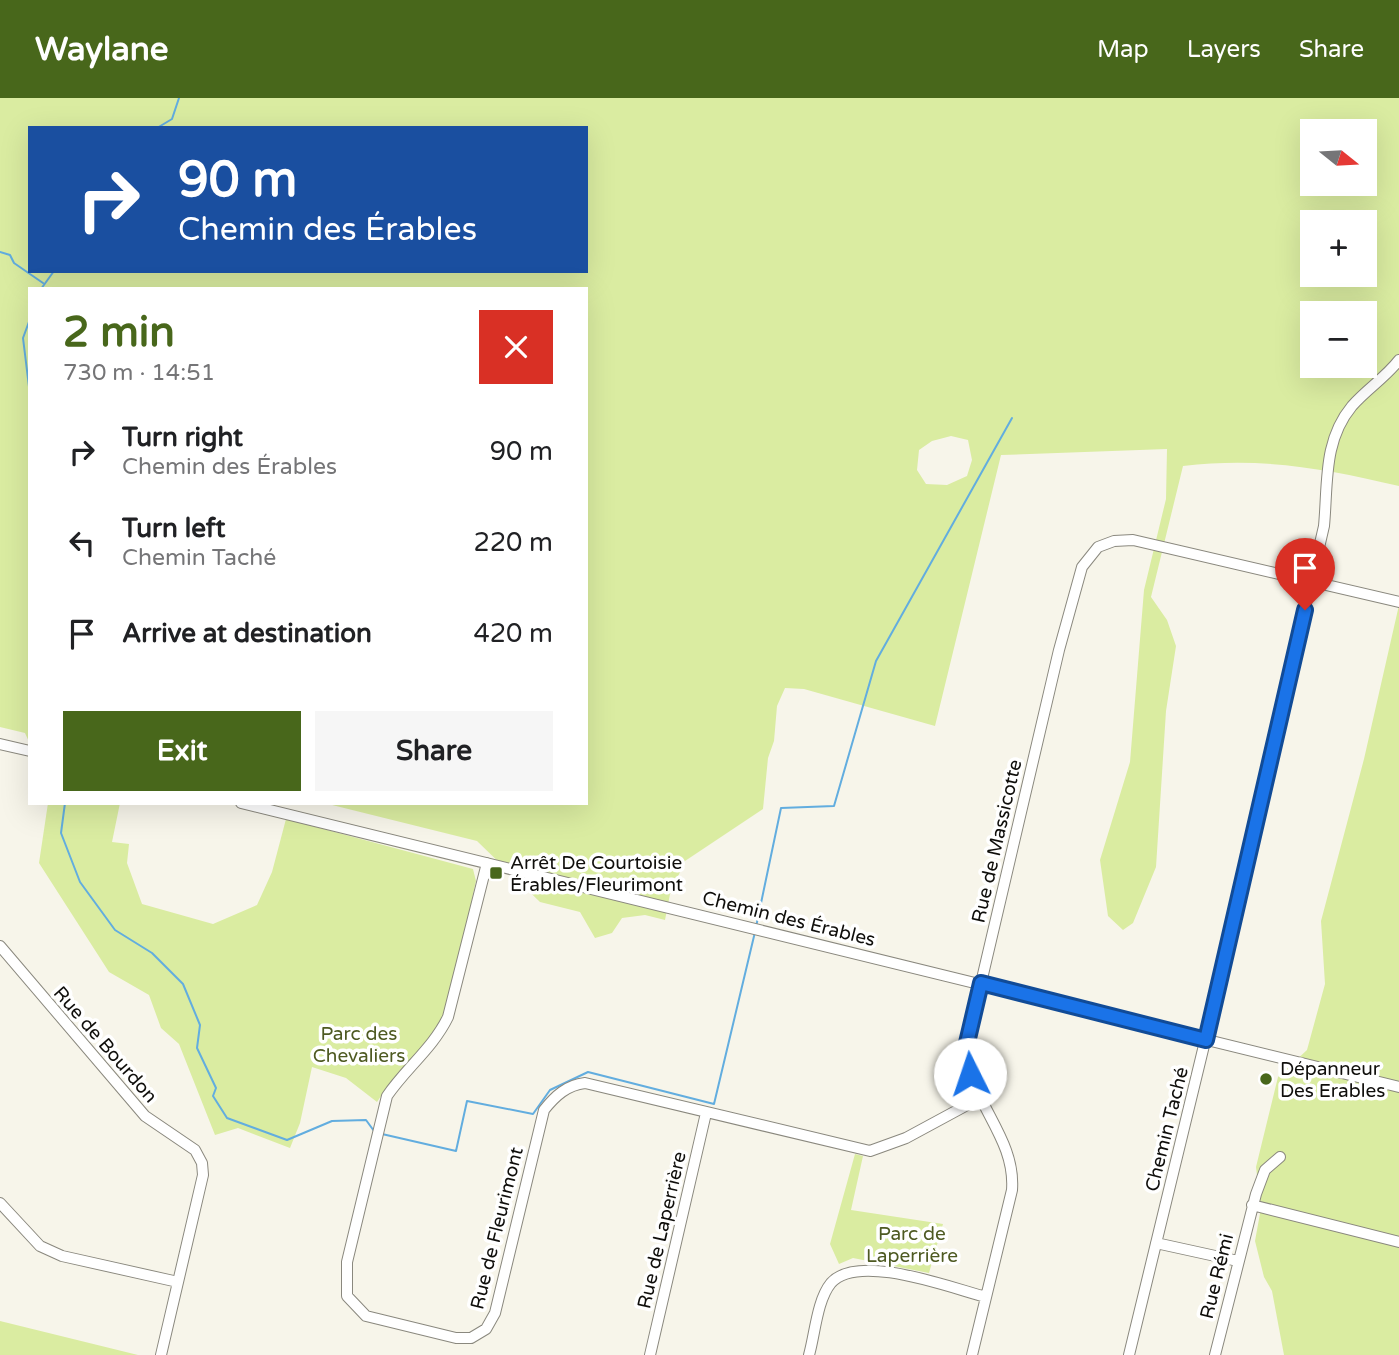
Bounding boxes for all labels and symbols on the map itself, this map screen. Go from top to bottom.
north arrow [1300,119,1377,196]
pin [1275,538,1335,610]
street label: Rue de Massicotte [967,757,1026,925]
place label: Arrêt De Courtoisie Érables/Fleurimont [510,852,683,896]
marker: Arrêt De Courtoisie Érables/Fleurimont [488,865,504,881]
street label: Chemin des Érables [700,887,878,951]
street label: Rue de Bourdon [49,982,162,1107]
park label: Parc des Chevaliers [313,1023,405,1067]
position arrow [933,1037,1007,1111]
place label: Dépanneur Des Erables [1280,1058,1385,1102]
street label: Chemin Taché [1141,1065,1193,1194]
marker: Dépanneur Des Erables [1258,1071,1274,1087]
street label: Rue de Fleurimont [466,1145,528,1312]
street label: Rue de Laperrière [633,1149,691,1311]
park label: Parc de Laperrière [866,1223,958,1267]
street label: Rue Rémi [1196,1231,1238,1321]

